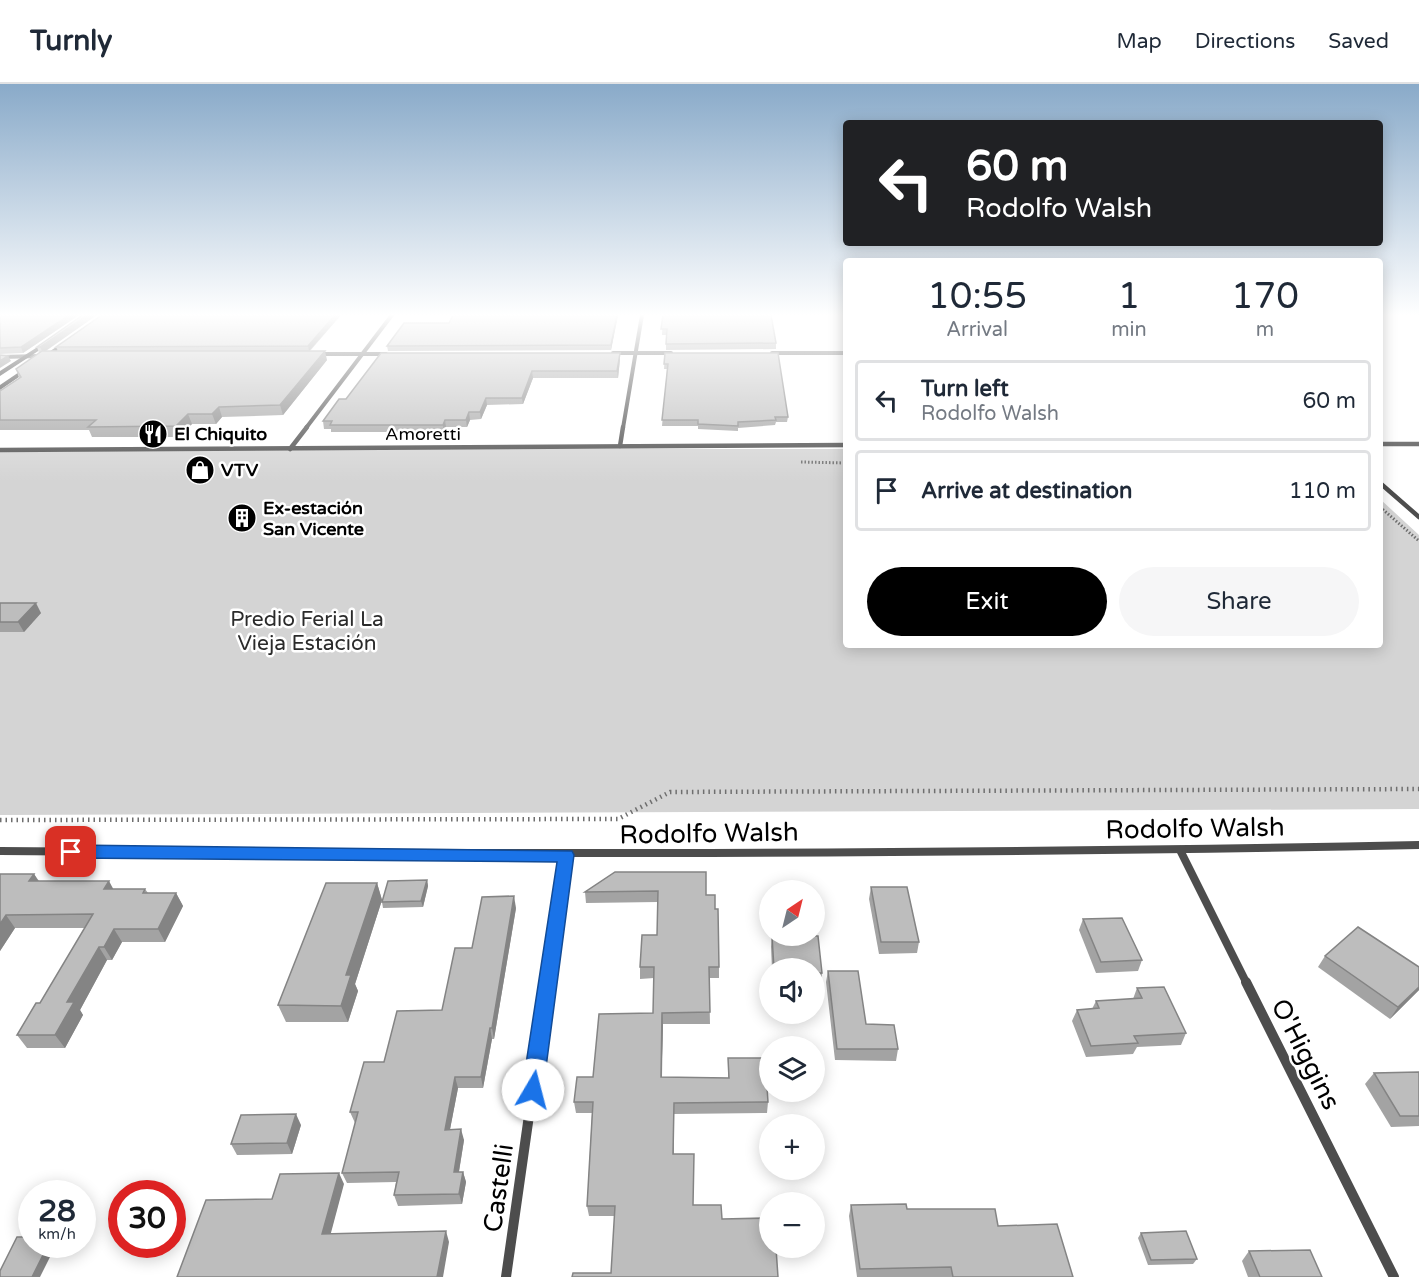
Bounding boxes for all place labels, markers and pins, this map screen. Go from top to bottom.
restaurant icon: El Chiquito [137,418,169,450]
place label: El Chiquito [174,423,267,445]
shop icon: VTV [184,454,216,486]
place label: VTV [221,459,259,481]
place label: Ex-estación San Vicente [263,497,364,540]
building icon: Ex-estación San Vicente [226,502,258,534]
pin [45,826,96,877]

